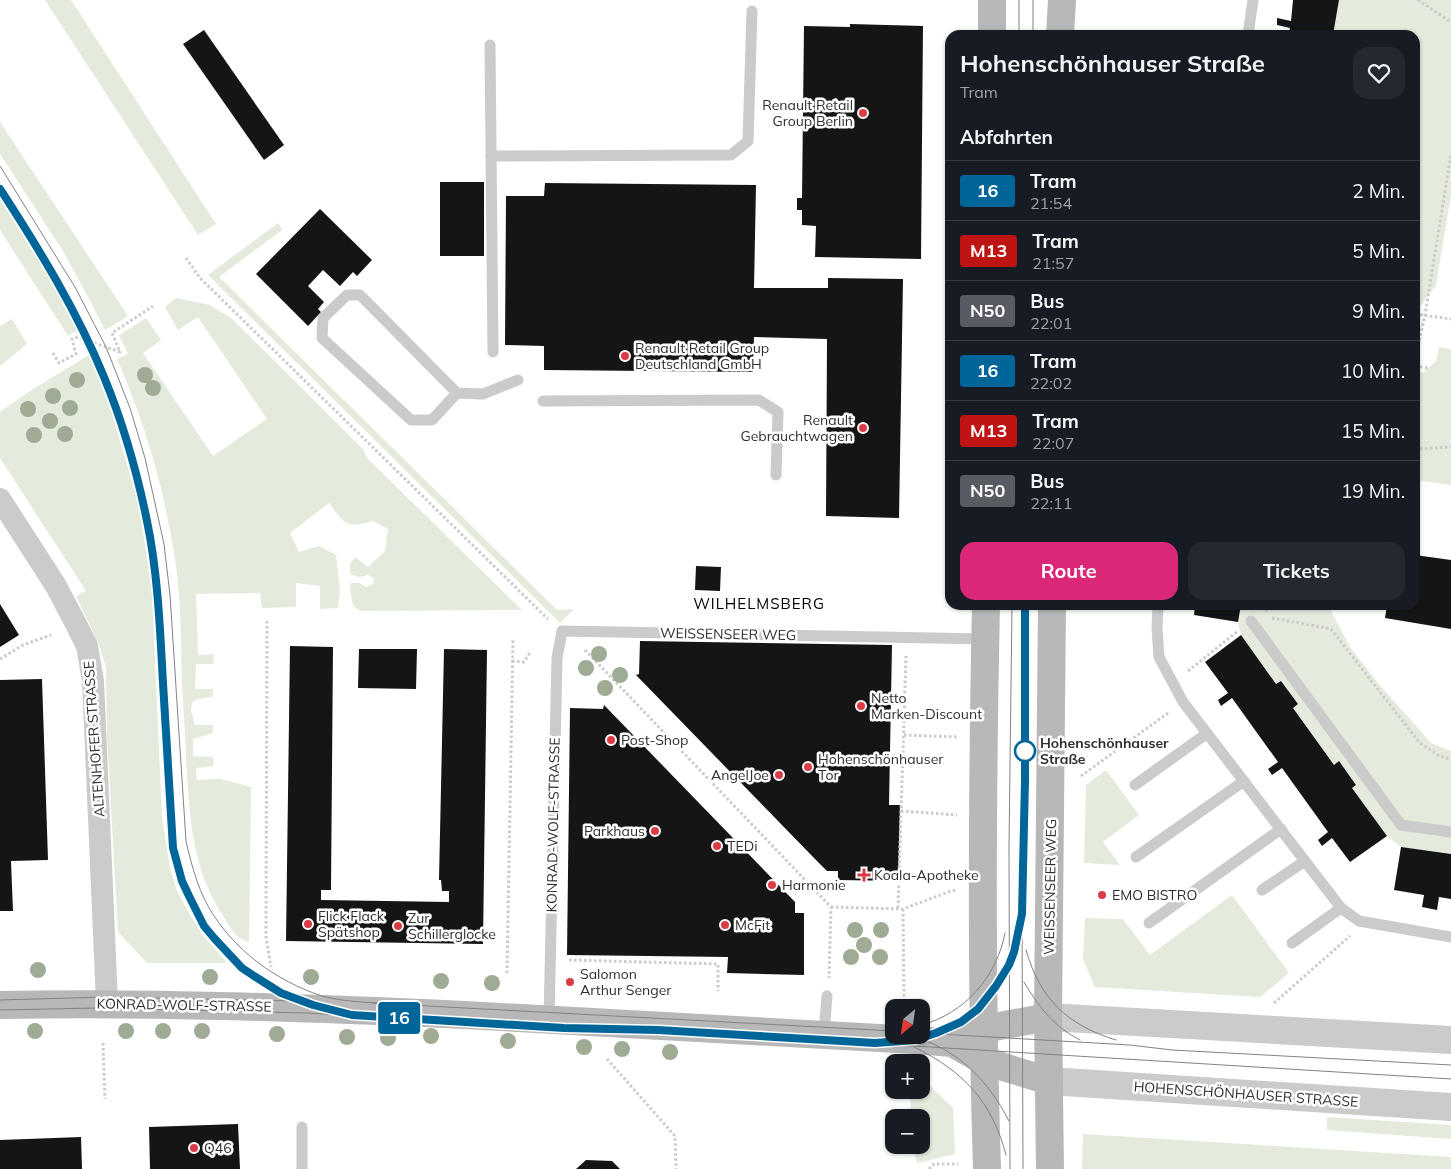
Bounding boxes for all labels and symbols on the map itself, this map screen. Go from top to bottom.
place label: Renault Retail Group Berlin [762,96,853,130]
marker: Renault Retail Group Berlin [857,107,869,119]
place label: Renault Retail Group Deutschland GmbH [635,339,769,373]
marker: Renault Retail Group Deutschland GmbH [619,350,631,362]
place label: Renault Gebrauchtwagen [740,411,853,445]
marker: Renault Gebrauchtwagen [857,422,869,434]
district label: WILHELMSBERG [693,594,825,613]
street label: WEISSENSEER WEG [660,624,796,644]
street label: ALTENHOFER STRASSE [80,660,108,818]
place label: Netto Marken-Discount [871,689,982,723]
marker: Netto Marken-Discount [855,700,867,712]
place label: Post-Shop [621,731,688,749]
marker: Post-Shop [605,734,617,746]
place label: Hohenschönhauser Straße [1040,734,1169,768]
street label: KONRAD-WOLF-STRASSE [542,737,564,913]
marker: Hohenschönhauser Straße [1014,740,1036,762]
place label: Hohenschönhauser Tor [818,750,944,784]
marker: Hohenschönhauser Tor [802,761,814,773]
place label: AngelJoe [711,766,769,784]
marker: AngelJoe [773,769,785,781]
street label: WEISSENSEER WEG [1040,819,1060,955]
place label: Parkhaus [584,822,645,840]
marker: Parkhaus [649,825,661,837]
place label: TEDi [727,837,757,855]
marker: TEDi [711,840,723,852]
place label: Koala-Apotheke [874,866,979,884]
marker: Koala-Apotheke [858,869,870,881]
place label: Harmonie [782,876,846,894]
marker: Harmonie [766,879,778,891]
place label: EMO BISTRO [1112,886,1197,904]
marker: EMO BISTRO [1096,889,1108,901]
place label: Flick Flack Spätshop [318,907,385,941]
place label: Zur Schillerglocke [408,909,496,943]
place label: McFit [735,916,770,934]
marker: Flick Flack Spätshop [302,918,314,930]
marker: McFit [719,919,731,931]
marker: Zur Schillerglocke [392,920,404,932]
place label: Salomon Arthur Senger [580,965,672,999]
marker: Salomon Arthur Senger [564,976,576,988]
street label: KONRAD-WOLF-STRASSE [96,994,272,1016]
north arrow [885,999,930,1044]
line badge: 16 [376,1002,422,1034]
street label: HOHENSCHÖNHAUSER STRASSE [1133,1077,1359,1111]
place label: Q46 [204,1139,232,1157]
marker: Q46 [188,1142,200,1154]

